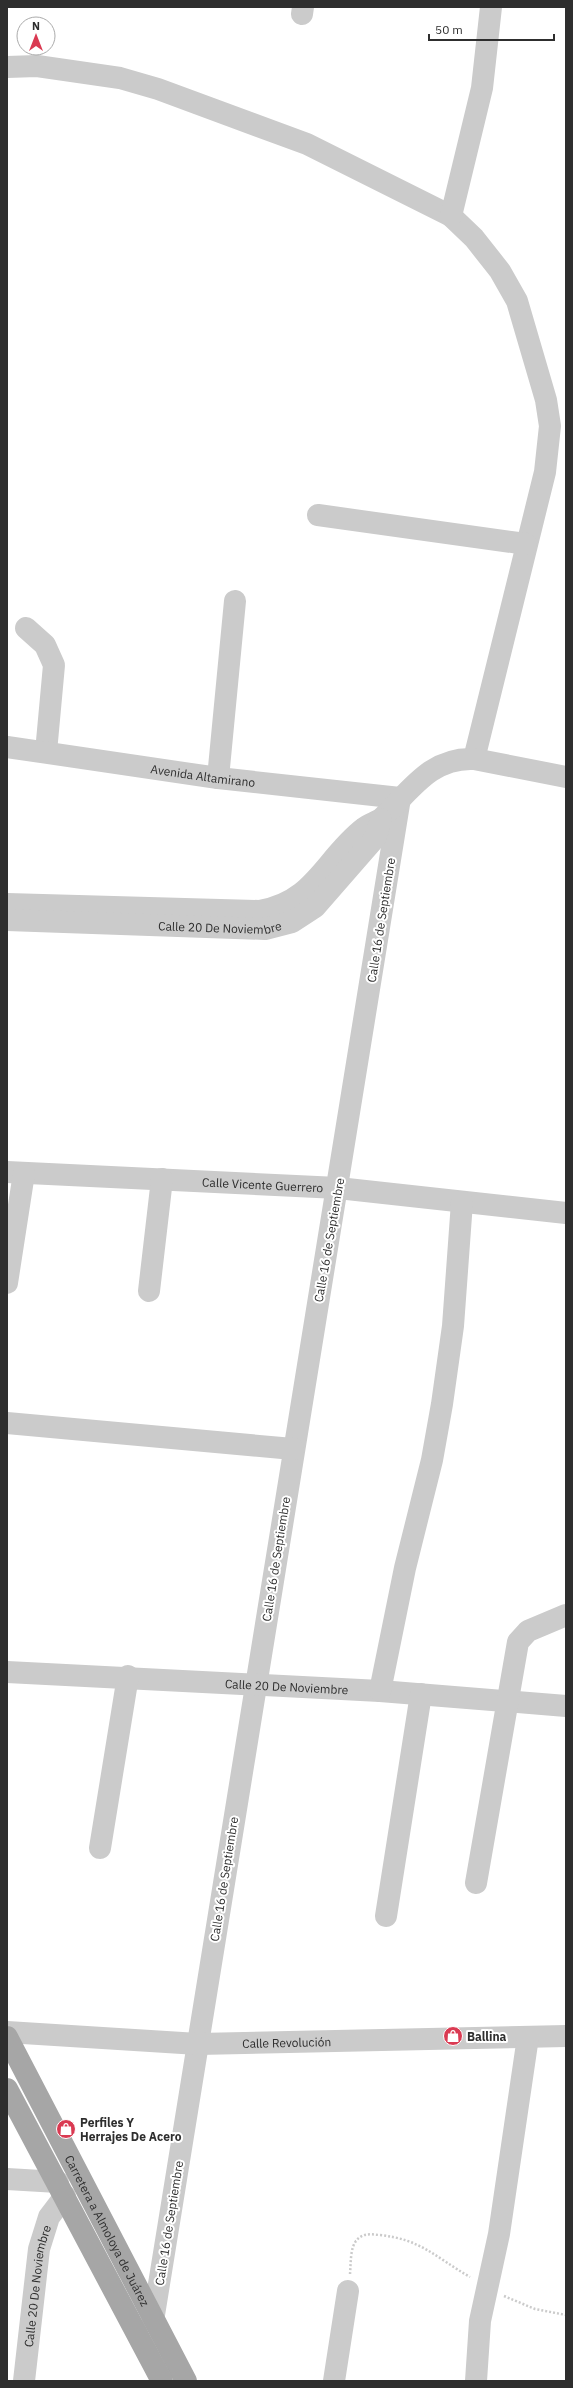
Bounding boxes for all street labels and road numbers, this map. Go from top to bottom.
street label: Avenida Altamirano [150,761,256,790]
street label: Calle 16 de Septiembre [364,856,398,983]
street label: Calle 20 De Noviembre [158,917,283,937]
street label: Calle Vicente Guerrero [202,1174,324,1195]
street label: Calle 16 de Septiembre [311,1176,347,1303]
street label: Calle 16 de Septiembre [259,1495,293,1622]
street label: Calle 20 De Noviembre [225,1676,349,1697]
street label: Calle 16 de Septiembre [207,1815,241,1942]
street label: Calle Revolución [242,2034,331,2051]
street label: Carretera a Almoloya de Juárez [62,2152,153,2309]
street label: Calle 16 de Septiembre [152,2159,186,2286]
street label: Calle 20 De Noviembre [20,2223,54,2348]

